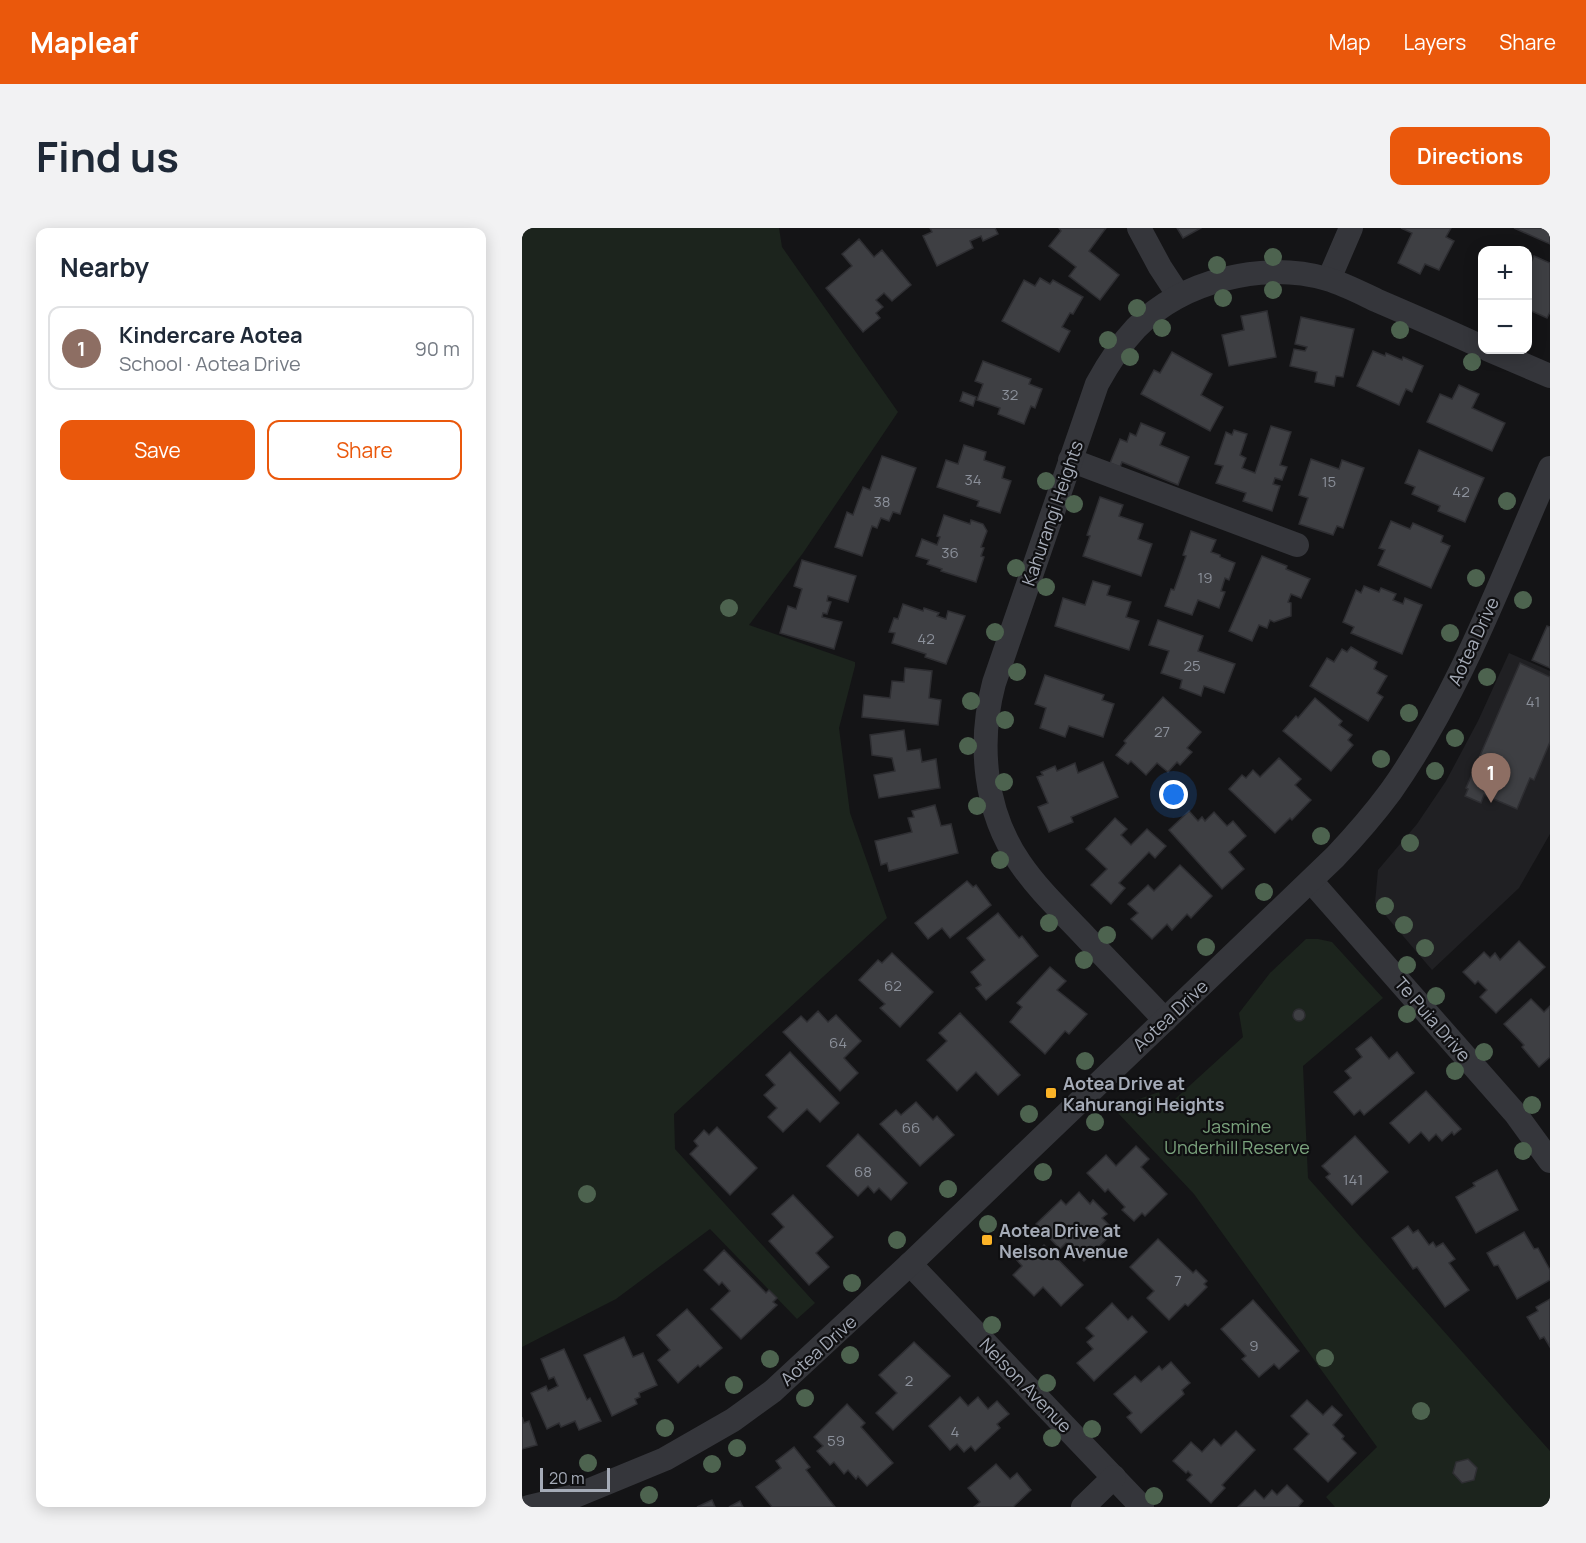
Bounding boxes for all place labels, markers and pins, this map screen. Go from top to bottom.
pin: 1 [1472,754,1510,803]
place label: Aotea Drive at Kahurangi Heights [1063,1071,1225,1116]
marker: Aotea Drive at Kahurangi Heights [1044,1086,1058,1100]
place label: Aotea Drive at Nelson Avenue [999,1218,1129,1263]
marker: Aotea Drive at Nelson Avenue [980,1233,994,1247]

